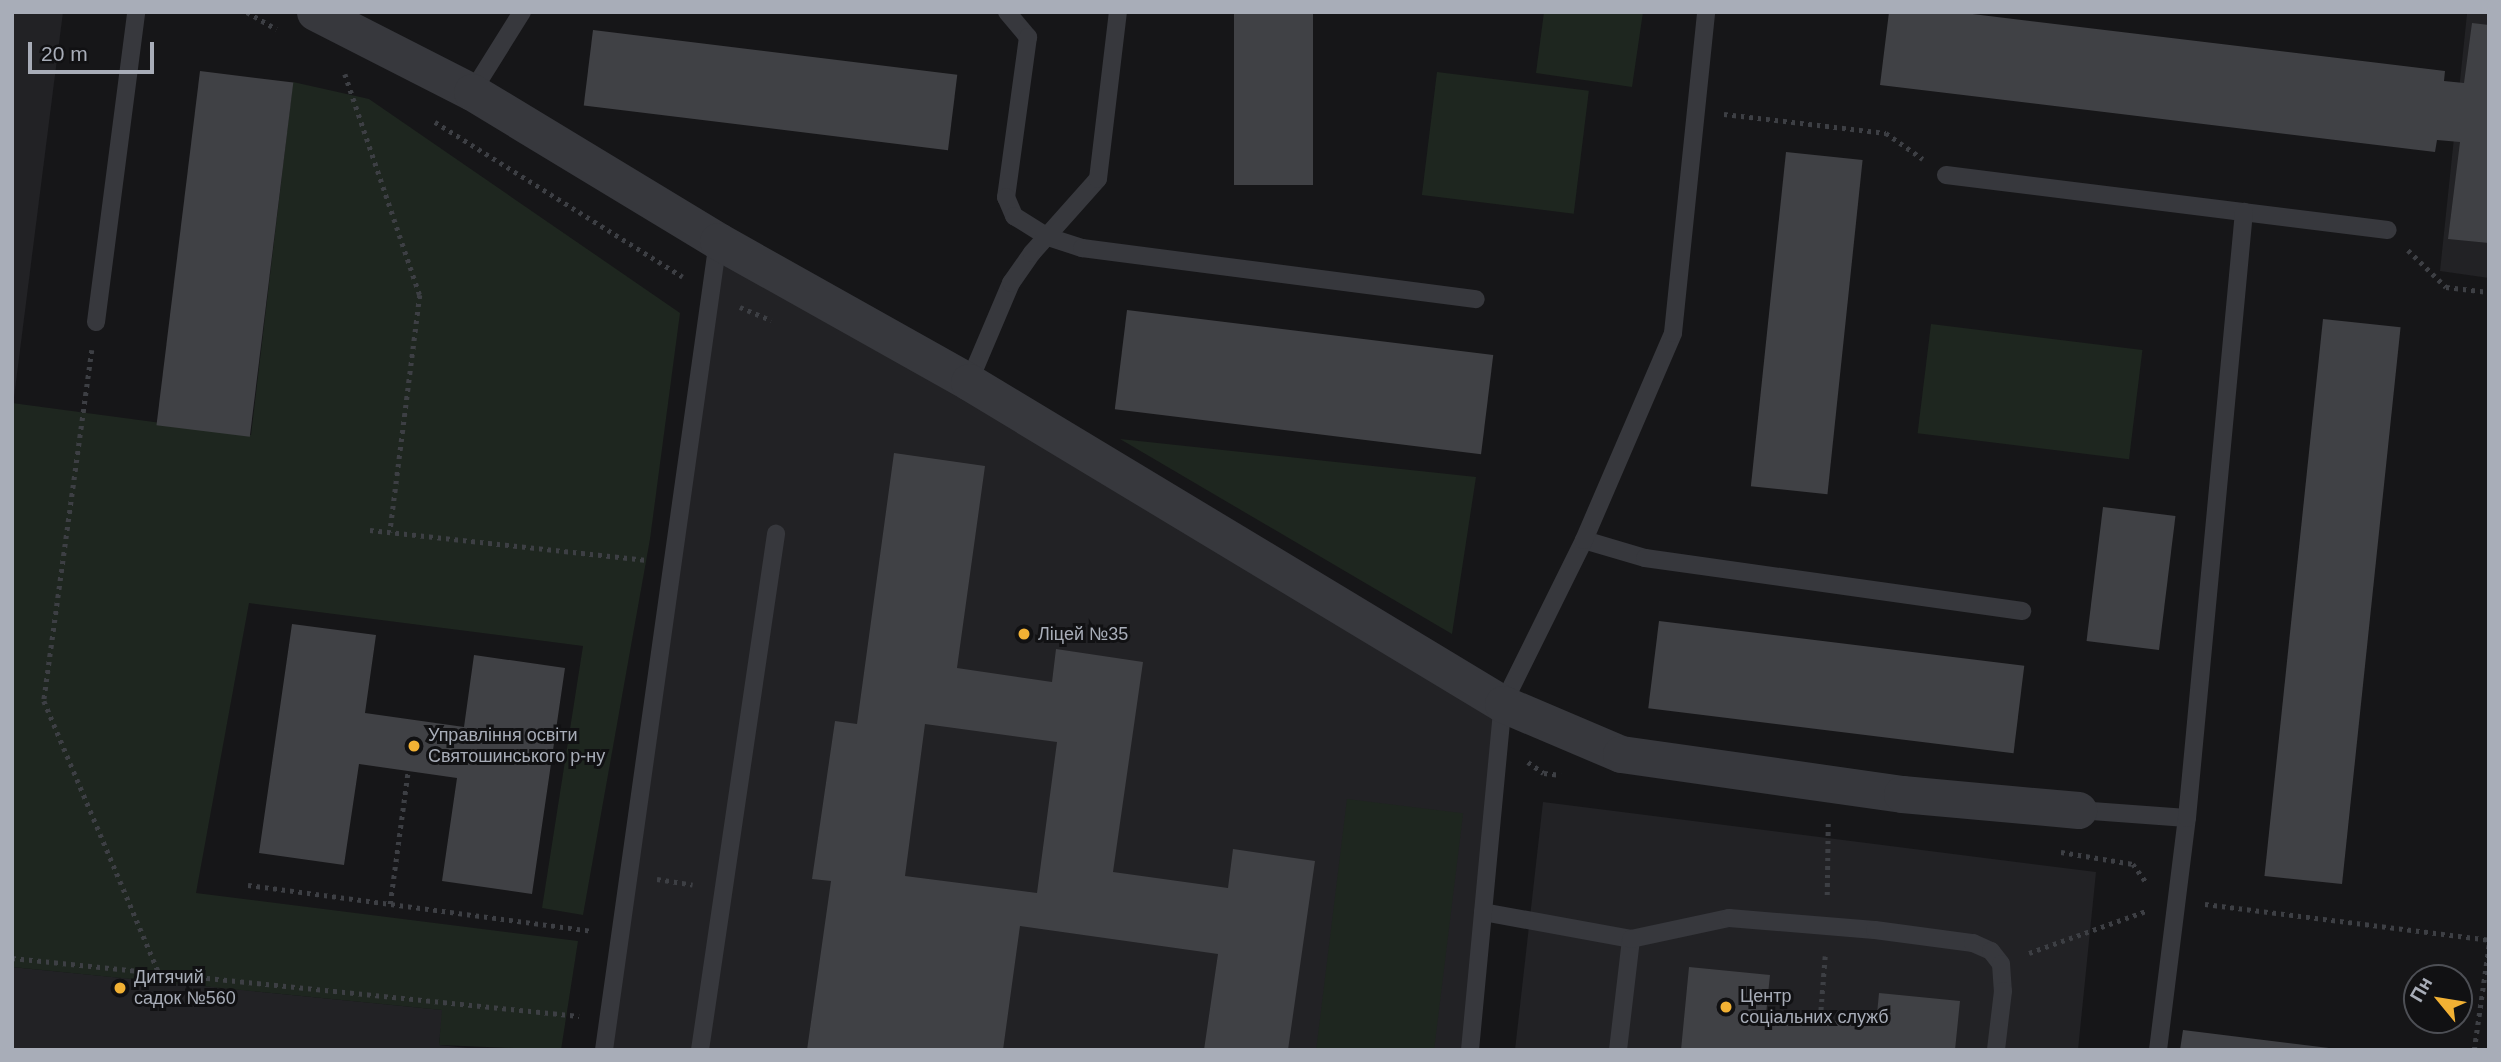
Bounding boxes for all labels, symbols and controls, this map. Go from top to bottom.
scale bar [32,28,158,72]
text: 20 m [41,42,88,65]
place label: Ліцей №35 [1038,623,1128,645]
marker: Ліцей №35 [1016,626,1032,642]
place label: Управління освіти Святошинського р-ну [428,725,605,768]
marker: Управління освіти Святошинського р-ну [406,738,422,754]
north arrow [2403,964,2473,1034]
place label: Дитячий садок №560 [134,967,236,1010]
text: Пн [2406,973,2436,1005]
marker: Дитячий садок №560 [112,980,128,996]
place label: Центр соціальних служб [1740,986,1889,1028]
marker: Центр соціальних служб [1718,999,1734,1015]

